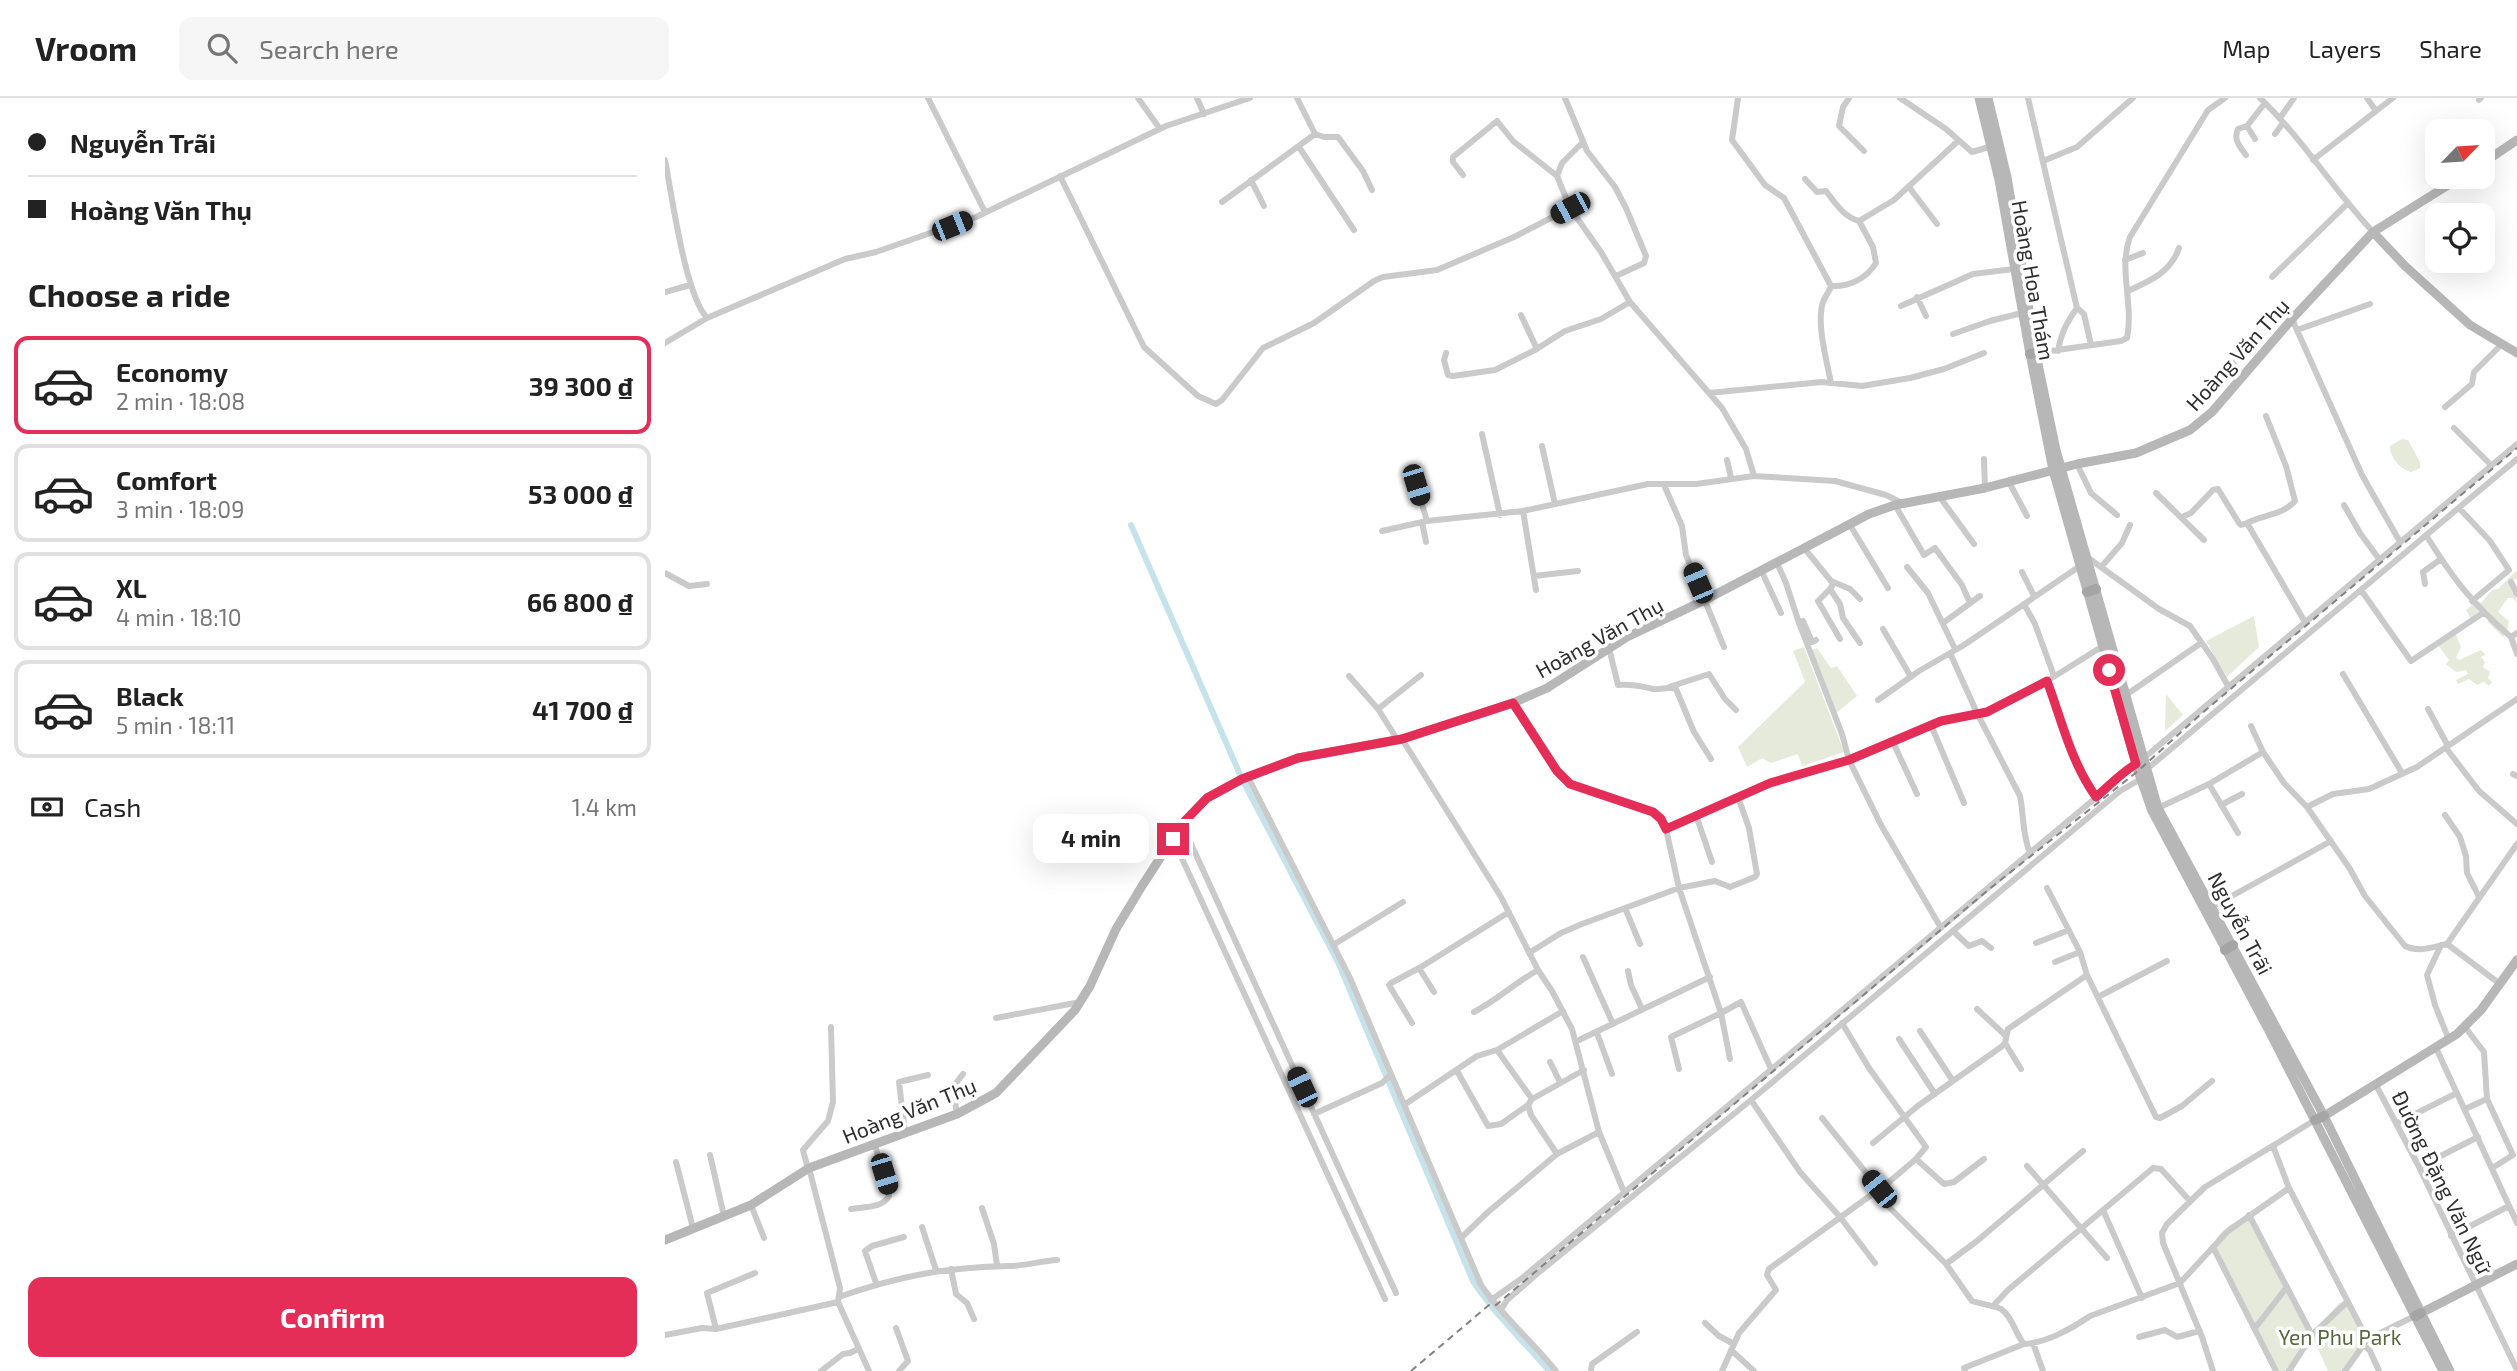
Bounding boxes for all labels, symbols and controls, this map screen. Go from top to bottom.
search box [179,17,669,80]
text: Vroom [35,28,137,68]
icon: search [203,29,241,67]
text: Search here [259,33,399,64]
text: Map [2222,34,2270,63]
text: Layers [2308,34,2381,63]
text: Share [2419,34,2482,63]
north arrow [2425,119,2495,189]
map controls [2425,119,2495,273]
text: Nguyễn Trãi [70,127,216,158]
car [1547,189,1594,227]
text: Hoàng Văn Thụ [70,194,252,225]
street label: Hoàng Hoa Thám [2008,198,2060,362]
button: locate [2425,203,2495,273]
car [929,208,976,244]
text: Choose a ride [28,275,231,313]
street label: Hoàng Văn Thụ [2180,293,2294,415]
icon: car [32,354,95,417]
text: Economy [116,356,228,387]
text: 39 300 ₫ [529,370,633,401]
text: 2 min · 18:08 [116,387,245,415]
icon: car [32,462,95,525]
car [1400,462,1433,508]
text: Comfort [116,464,217,495]
text: 53 000 ₫ [528,478,633,509]
text: 3 min · 18:09 [116,495,244,523]
car [1681,560,1716,606]
icon: car [32,570,95,633]
text: XL [116,572,147,603]
text: 66 800 ₫ [527,586,633,617]
street label: Hoàng Văn Thụ [1531,592,1667,682]
text: 4 min · 18:10 [116,603,242,631]
route start [2093,654,2125,686]
icon: car [32,678,95,741]
text: Black [116,680,184,711]
text: 41 700 ₫ [532,694,633,725]
text: 5 min · 18:11 [116,711,235,739]
icon: cash [28,788,66,826]
text: Cash [84,791,141,822]
text: 1.4 km [572,793,637,821]
callout: 4 min [1033,814,1149,864]
route end [1157,823,1189,855]
text: 4 min [1061,824,1121,852]
street label: Nguyễn Trãi [2204,867,2278,979]
car [1284,1064,1321,1110]
street label: Hoàng Văn Thụ [838,1072,980,1148]
street label: Đường Đặng Văn Ngữ [2388,1086,2499,1279]
car [868,1151,901,1197]
car [1858,1166,1901,1212]
button: Confirm [28,1277,637,1357]
park label: Yen Phu Park [2279,1324,2402,1349]

